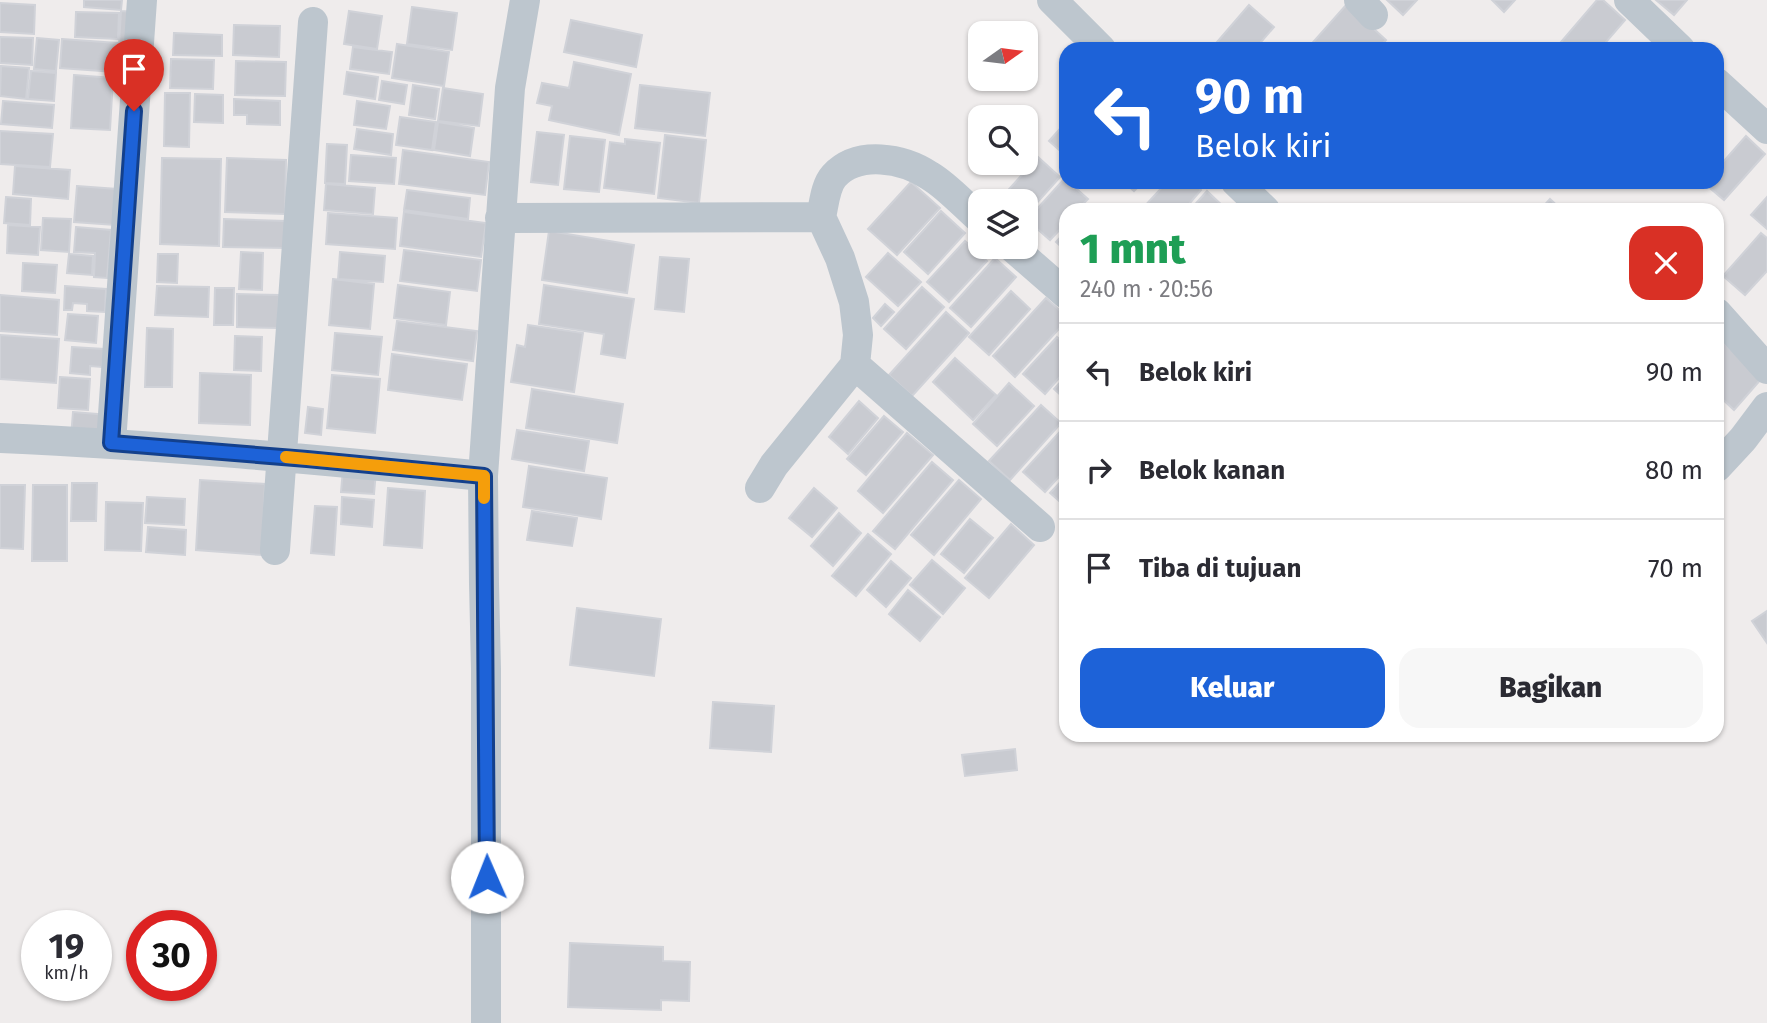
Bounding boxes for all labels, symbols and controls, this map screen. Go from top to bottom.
north arrow [968,21,1038,91]
map controls [968,21,1038,259]
pin [104,39,164,111]
icon: arrive [115,50,153,88]
text: 90 m [1195,67,1304,126]
icon: left [1080,70,1171,161]
button: search [968,105,1038,175]
text: Belok kiri [1195,127,1331,165]
button: layers [968,189,1038,259]
text: 1 mnt [1080,224,1185,274]
button: close [1629,226,1703,300]
text: 240 m · 20:56 [1080,275,1213,303]
icon: left [1080,353,1118,391]
text: Belok kiri [1139,357,1252,388]
text: 90 m [1646,357,1703,388]
icon: right [1080,451,1118,489]
text: Belok kanan [1139,455,1285,486]
text: 80 m [1645,455,1703,486]
icon: arrive [1080,549,1118,587]
text: Tiba di tujuan [1139,553,1301,584]
text: 70 m [1648,553,1703,584]
button: Keluar [1080,648,1385,728]
button: Bagikan [1399,648,1703,728]
position arrow [450,840,524,914]
speed limit sign: 30 [126,910,217,1001]
text: 19 [49,925,84,967]
text: km/h [44,962,89,984]

